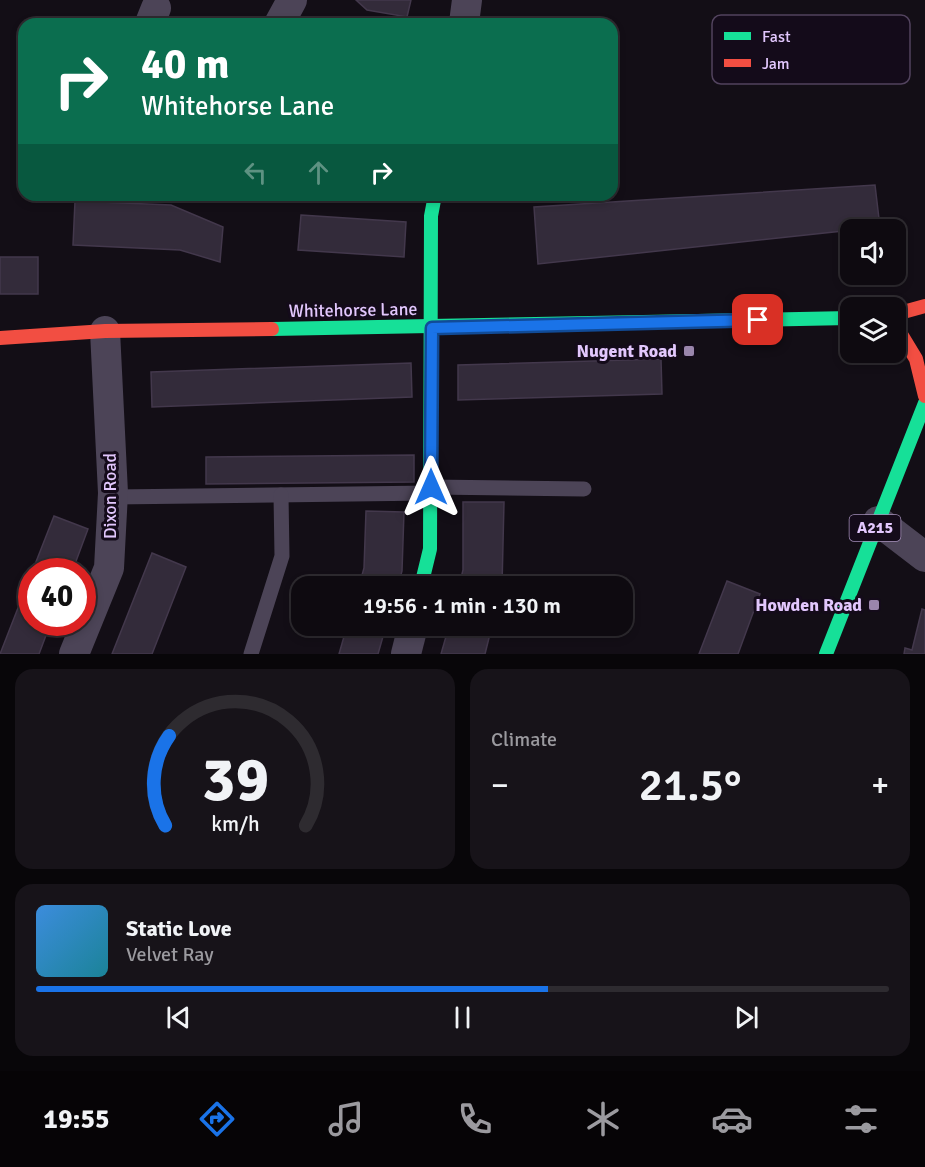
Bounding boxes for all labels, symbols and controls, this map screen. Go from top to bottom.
legend [712,15,910,84]
text: Fast [762,27,791,47]
text: 40 m [141,39,230,90]
icon: right [42,42,120,120]
text: Jam [762,54,790,74]
text: Whitehorse Lane [141,90,334,123]
icon: left [239,156,272,189]
icon: ahead [302,156,335,189]
icon: right [365,156,398,189]
map controls [840,219,906,363]
button: sound [840,219,906,285]
pin [732,294,783,345]
button: layers [840,297,906,363]
street label: Whitehorse Lane [288,298,418,322]
icon: arrive [741,303,774,336]
place label: Nugent Road [576,340,677,362]
marker: Nugent Road [682,344,696,358]
street label: Dixon Road [99,453,121,539]
position arrow [399,455,463,519]
road number: A215 [850,515,900,541]
speed limit sign: 40 [18,558,96,636]
text: 19:56 · 1 min · 130 m [363,592,561,619]
place label: Howden Road [755,594,862,616]
marker: Howden Road [867,598,881,612]
text: Climate [491,727,557,752]
text: 39 [201,741,269,818]
text: 21.5° [639,758,741,813]
text: − [491,765,509,806]
text: + [871,765,889,806]
text: km/h [211,811,259,837]
text: Static Love [126,915,232,942]
text: Velvet Ray [126,942,214,967]
icon: previous [162,1001,195,1034]
icon: pause [446,1001,479,1034]
icon: next [730,1001,763,1034]
icon: directions [196,1098,238,1140]
icon: music [325,1098,367,1140]
icon: phone [454,1098,496,1140]
icon: climate [582,1098,624,1140]
icon: car [711,1098,753,1140]
icon: filters [840,1098,882,1140]
text: 19:55 [43,1103,110,1136]

